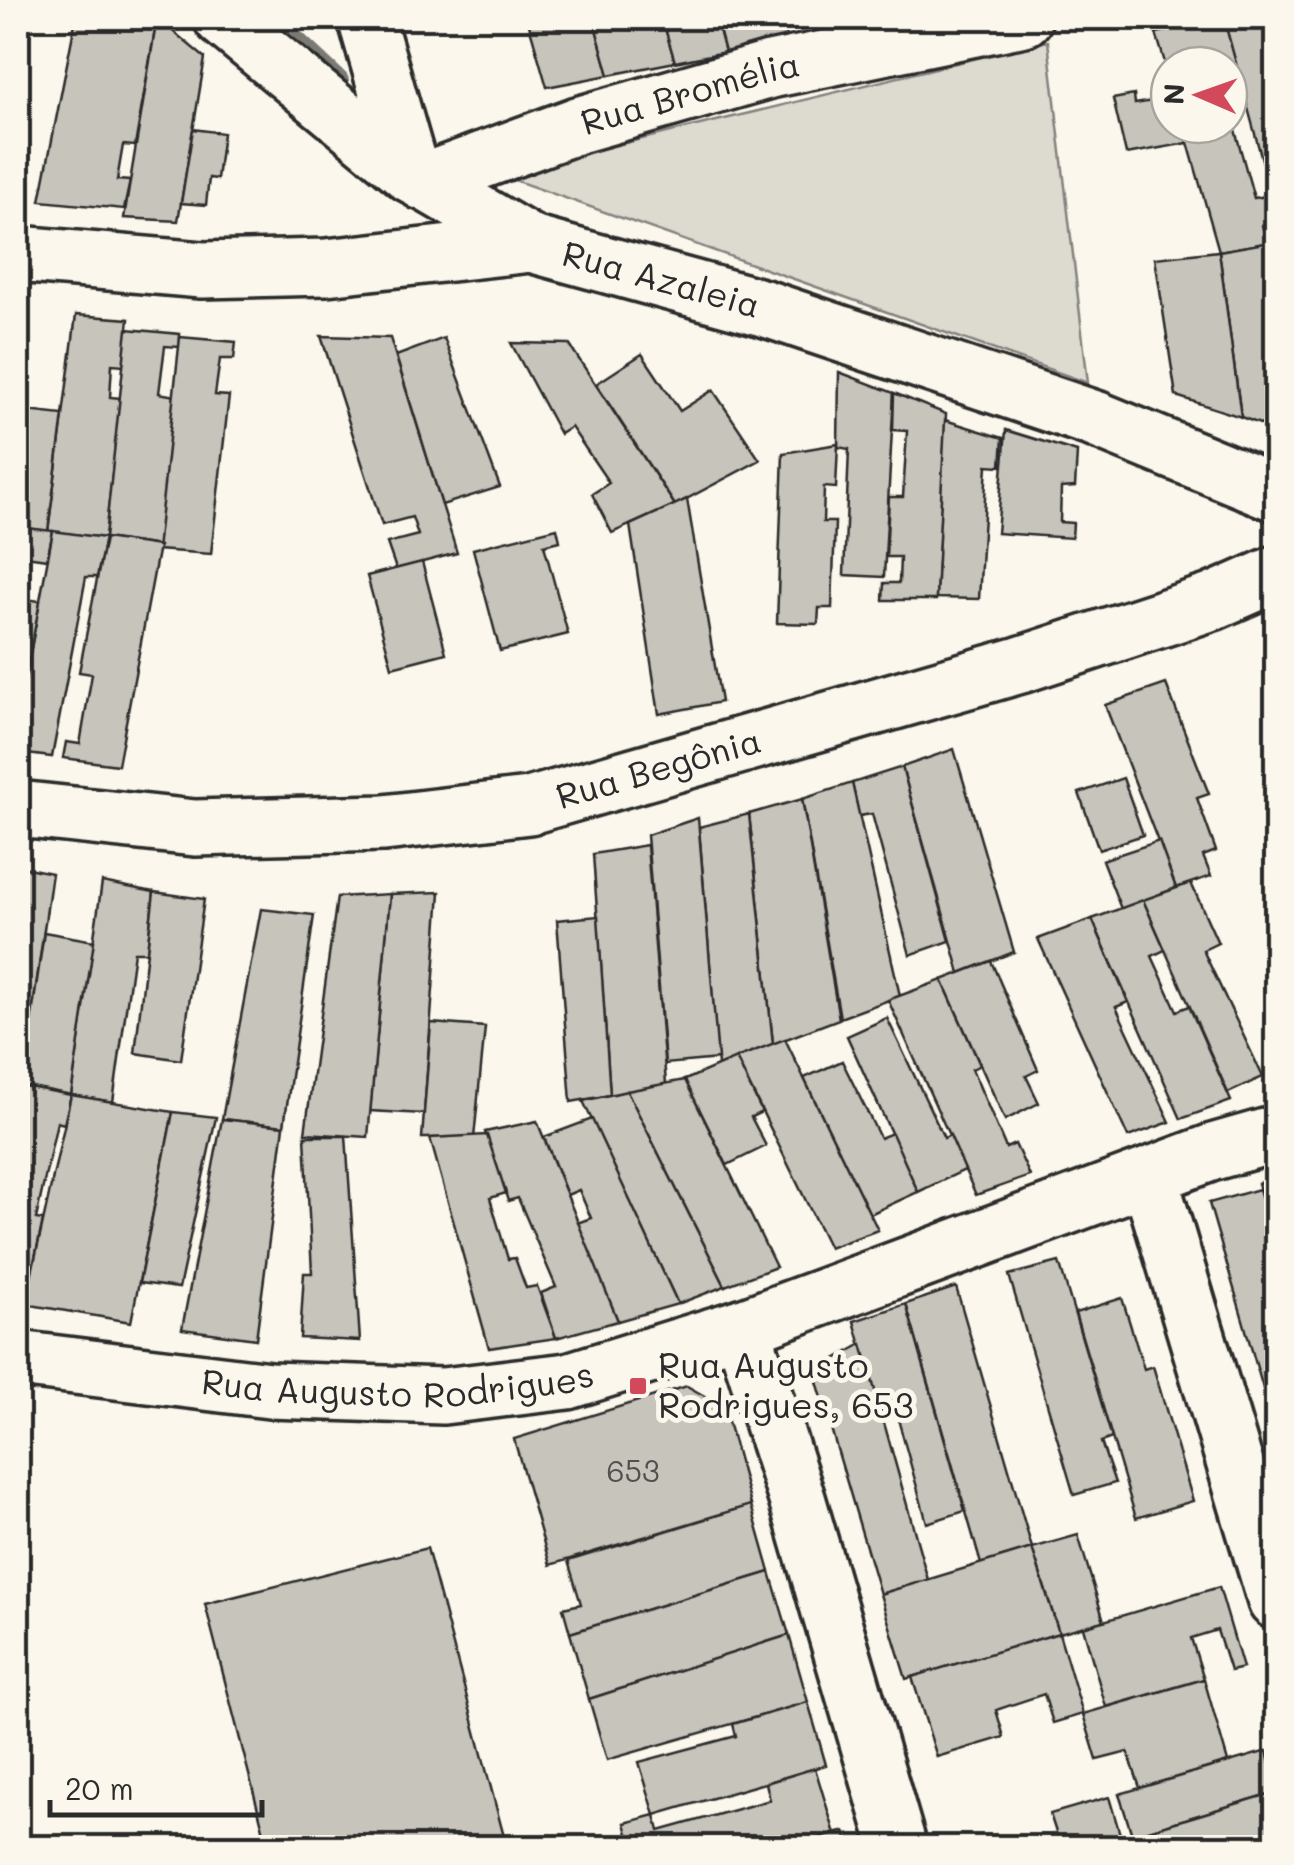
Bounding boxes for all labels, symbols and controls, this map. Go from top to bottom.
street label: Rua Bromélia [575,40,804,144]
north arrow [1149,45,1249,145]
text: N [1155,83,1191,105]
street label: Rua Azaleia [558,229,766,327]
street label: Rua Begônia [550,716,766,818]
place label: Rua Augusto Rodrigues, 653 [658,1341,914,1427]
street label: Rua Augusto Rodrigues [199,1349,599,1417]
marker: Rua Augusto Rodrigues, 653 [627,1375,649,1397]
house number: 653 [606,1450,660,1490]
scale bar [50,1755,262,1817]
text: 20 m [65,1768,134,1808]

